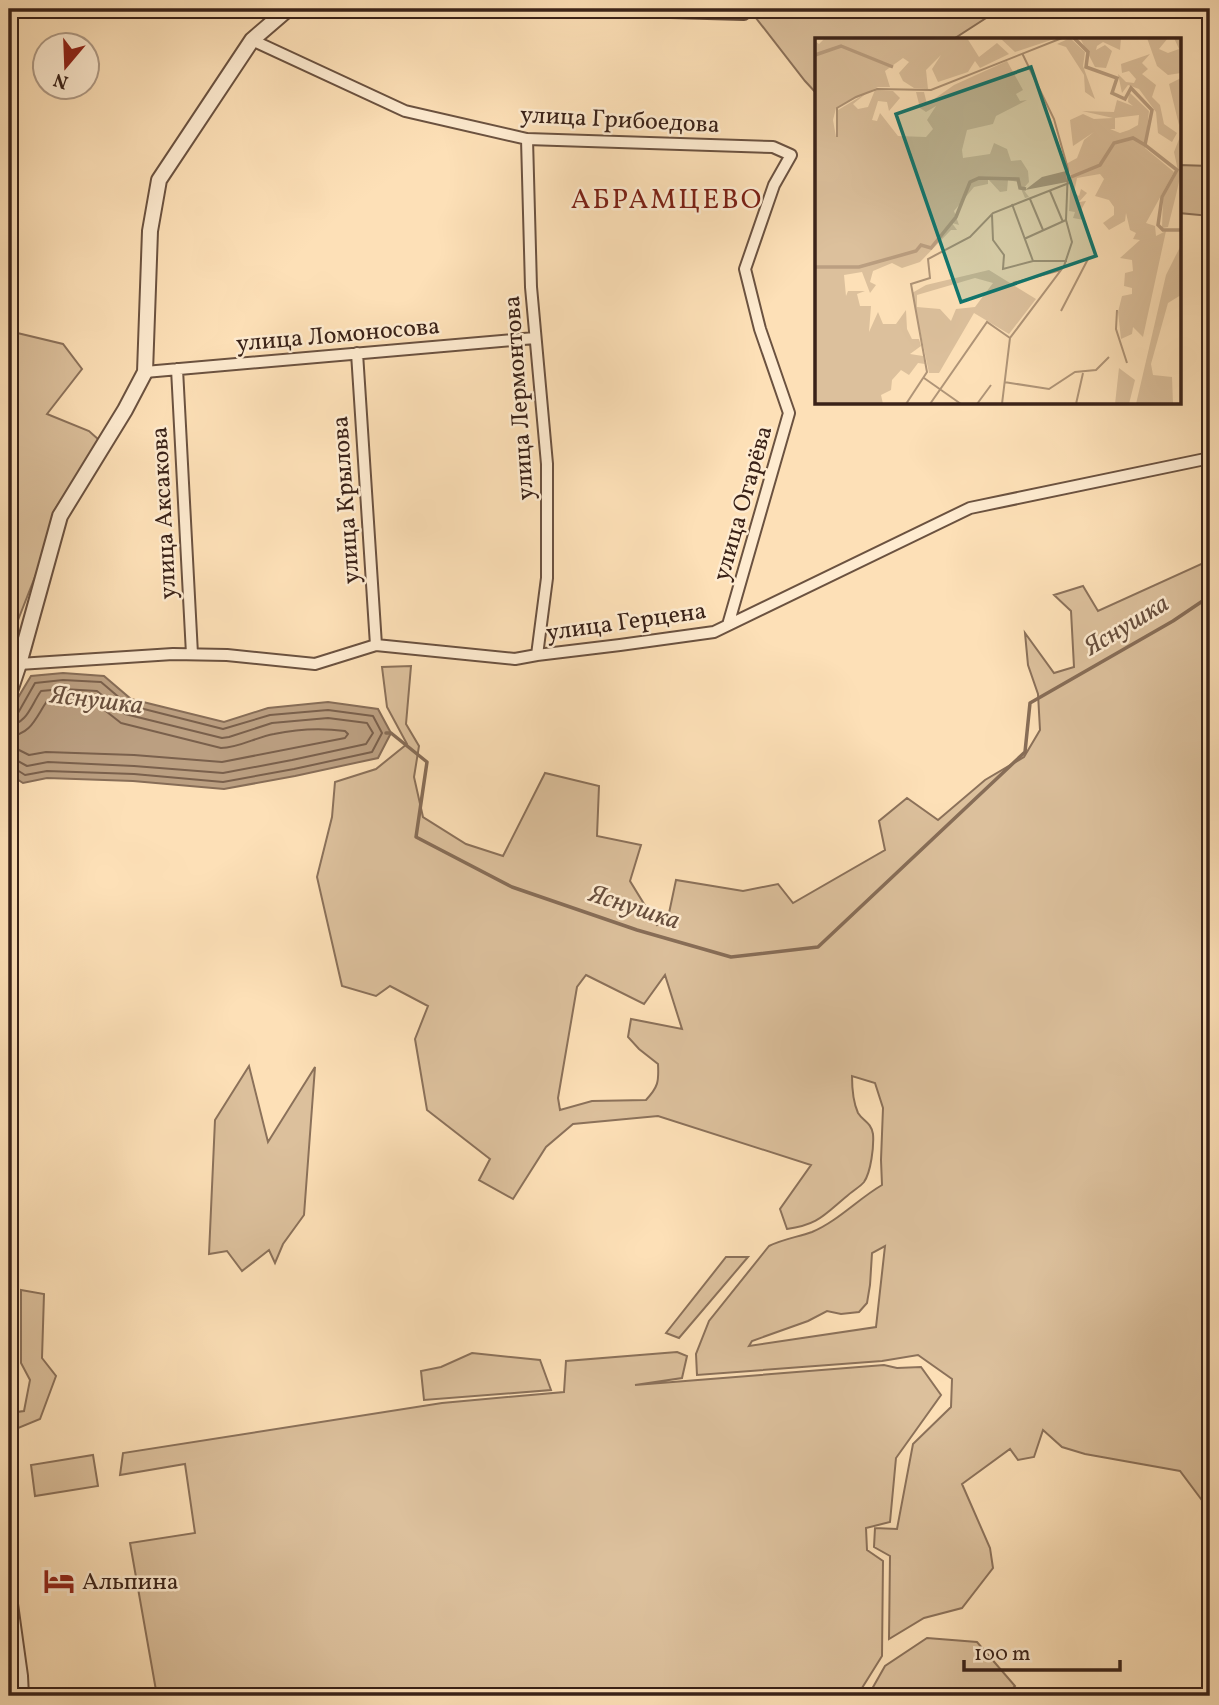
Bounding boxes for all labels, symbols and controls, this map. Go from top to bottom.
north arrow [32,32,102,102]
inset map [815,38,1180,404]
text: N [50,66,72,95]
street label: улица Грибоедова [519,99,721,143]
district label: АБРАМЦЕВО [571,181,763,220]
street label: улица Лермонтова [496,294,544,501]
street label: улица Ломоносова [235,310,442,362]
street label: улица Крылова [324,415,370,585]
street label: улица Огарёва [706,422,782,585]
street label: улица Аксакова [143,426,186,600]
water label: Яснушка [1077,586,1176,666]
street label: улица Герцена [544,595,709,651]
water label: Яснушка [47,677,145,725]
water label: Яснушка [583,876,684,939]
hotel icon: Альпина [42,1564,76,1598]
place label: Альпина [82,1566,179,1600]
scale bar [964,1628,1119,1672]
text: 100 m [974,1640,1031,1669]

